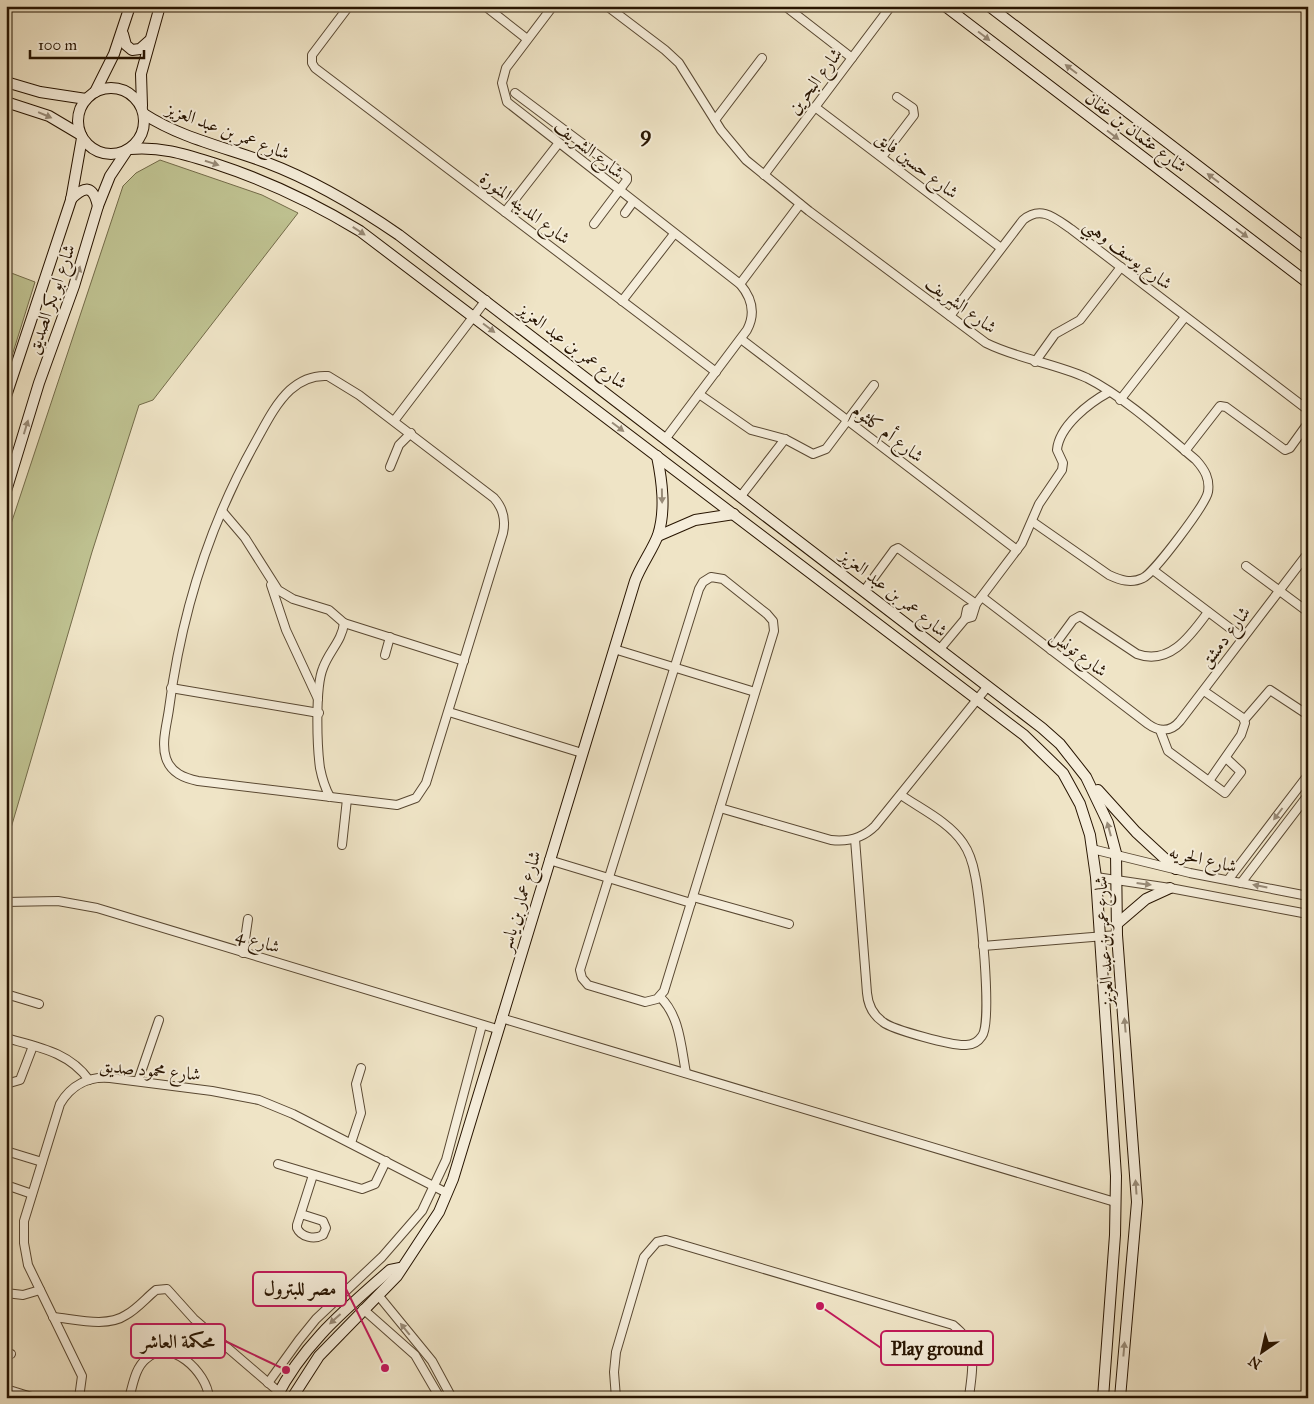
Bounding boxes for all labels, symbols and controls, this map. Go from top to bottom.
scale bar [30,28,144,60]
one-way arrow [977,31,991,41]
text: 100 m [38,36,78,54]
street label: شارع البحرين [783,43,850,121]
one-way arrow [1065,63,1078,74]
street label: شارع عثمان بن عفان [1078,87,1191,181]
street label: شارع عمر بن عبد العزيز [160,97,293,168]
one-way arrow [38,111,52,119]
street label: شارع الشريف [547,115,628,186]
district label: 9 [640,120,652,147]
street label: شارع حسين فايق [869,127,963,207]
one-way arrow [1106,129,1119,140]
one-way arrow [205,159,220,167]
street label: شارع المدينه المنورة [473,167,575,252]
one-way arrow [1207,173,1220,184]
street label: شارع يوسف وهبي [1076,214,1177,299]
one-way arrow [352,226,366,235]
one-way arrow [1235,228,1249,238]
street label: شارع ابو بكر الصديق [22,241,84,358]
one-way arrow [74,266,82,281]
street label: شارع الشريف [919,272,1001,341]
street label: شارع عمر بن عبد العزيز [510,297,632,397]
one-way arrow [482,322,495,333]
street label: شارع أم كلثوم [845,397,929,471]
one-way arrow [22,420,30,435]
one-way arrow [611,421,624,432]
one-way arrow [658,488,666,504]
street label: شارع عمر بن عبد العزيز [832,543,952,645]
street label: شارع دمشق [1195,602,1258,675]
street label: شارع تونس [1044,624,1112,685]
one-way arrow [1273,807,1284,820]
one-way arrow [1105,821,1113,836]
street label: شارع الحريه [1166,841,1239,881]
street label: شارع عمار بن ياسر [494,848,550,957]
street label: شارع عمر بن عبد العزيز [1090,875,1122,1009]
one-way arrow [1136,880,1152,888]
one-way arrow [1251,882,1267,890]
street label: شارع 4 [232,924,283,962]
one-way arrow [1121,1017,1129,1033]
street label: شارع محمود صديق [98,1055,202,1089]
one-way arrow [1132,1179,1140,1195]
callout: مصر للبترول [253,1272,346,1306]
text: مصر للبترول [264,1277,336,1301]
one-way arrow [330,1313,342,1325]
one-way arrow [399,1323,410,1336]
callout: محكمة العاشر [131,1324,225,1358]
north arrow [1236,1326,1286,1376]
text: محكمة العاشر [139,1330,215,1354]
callout: Play ground [881,1331,993,1365]
text: Play ground [891,1337,984,1361]
one-way arrow [1121,1341,1129,1357]
text: N [1245,1352,1265,1373]

